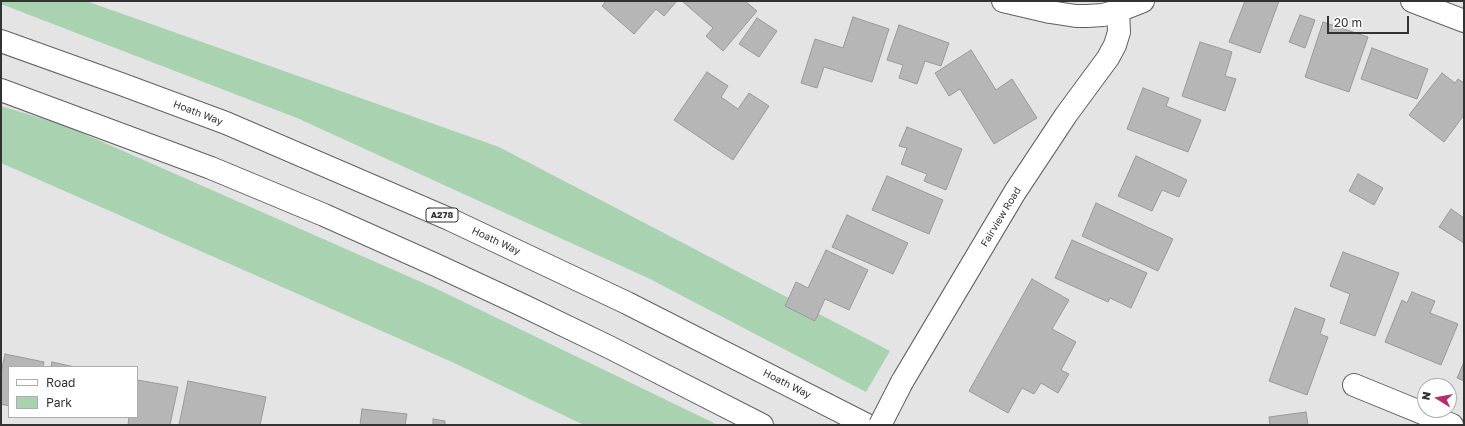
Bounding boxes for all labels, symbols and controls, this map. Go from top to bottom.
scale bar [1329,8,1411,34]
text: 20 m [1334,15,1362,30]
street label: Hoath Way [172,98,224,128]
street label: Fairview Road [979,185,1023,249]
road number: A278 [426,208,458,222]
street label: Hoath Way [470,225,522,257]
legend [8,366,138,418]
street label: Hoath Way [761,367,813,401]
text: Road [46,375,75,390]
north arrow [1417,378,1457,418]
text: N [1419,390,1433,401]
text: Park [46,395,72,410]

